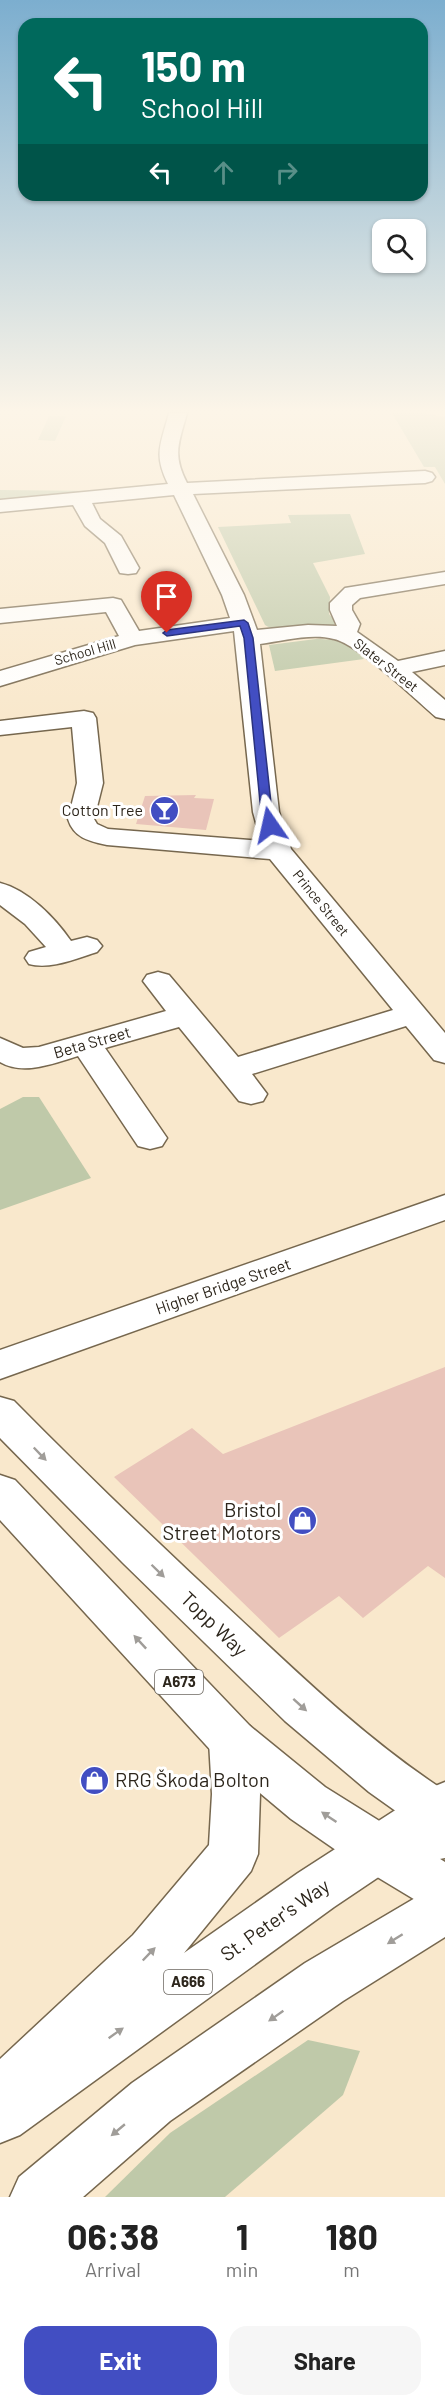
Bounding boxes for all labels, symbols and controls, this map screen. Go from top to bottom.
text: 150 m [141,40,246,90]
icon: left [42,42,120,120]
text: School Hill [141,91,263,123]
icon: left [144,156,177,189]
icon: ahead [207,156,240,189]
icon: right [270,156,303,189]
map controls [372,219,426,273]
button: search [372,219,426,273]
pin [141,571,192,633]
icon: arrive [150,580,183,613]
street label: Slater Street [351,634,422,695]
street label: School Hill [52,635,118,668]
position arrow [238,793,302,857]
bar icon: Cotton Tree [148,794,180,826]
place label: Cotton Tree [62,800,143,819]
street label: Prince Street [290,866,353,939]
street label: Beta Street [51,1021,133,1062]
street label: Higher Bridge Street [153,1253,293,1318]
one-way arrow [33,1447,47,1461]
place label: Bristol Street Motors [163,1497,281,1544]
shop icon: Bristol Street Motors [286,1505,318,1537]
one-way arrow [151,1564,166,1578]
street label: Topp Way [177,1586,253,1661]
one-way arrow [134,1635,148,1649]
road number: A673 [155,1670,203,1694]
one-way arrow [293,1698,308,1712]
shop icon: RRG Škoda Bolton [78,1764,110,1796]
place label: RRG Škoda Bolton [115,1767,270,1791]
one-way arrow [321,1812,337,1823]
street label: St. Peter's Way [215,1873,334,1966]
one-way arrow [387,1933,403,1944]
one-way arrow [142,1947,156,1962]
road number: A666 [164,1970,212,1994]
one-way arrow [268,2010,284,2021]
one-way arrow [108,2027,124,2039]
one-way arrow [111,2123,126,2136]
text: 06:38 [67,2214,159,2257]
text: 1 [236,2214,248,2257]
text: 180 [325,2214,378,2257]
text: Arrival [85,2257,141,2281]
text: min [226,2257,258,2281]
text: m [343,2257,360,2281]
button: Exit [24,2326,217,2395]
button: Share [229,2326,421,2395]

